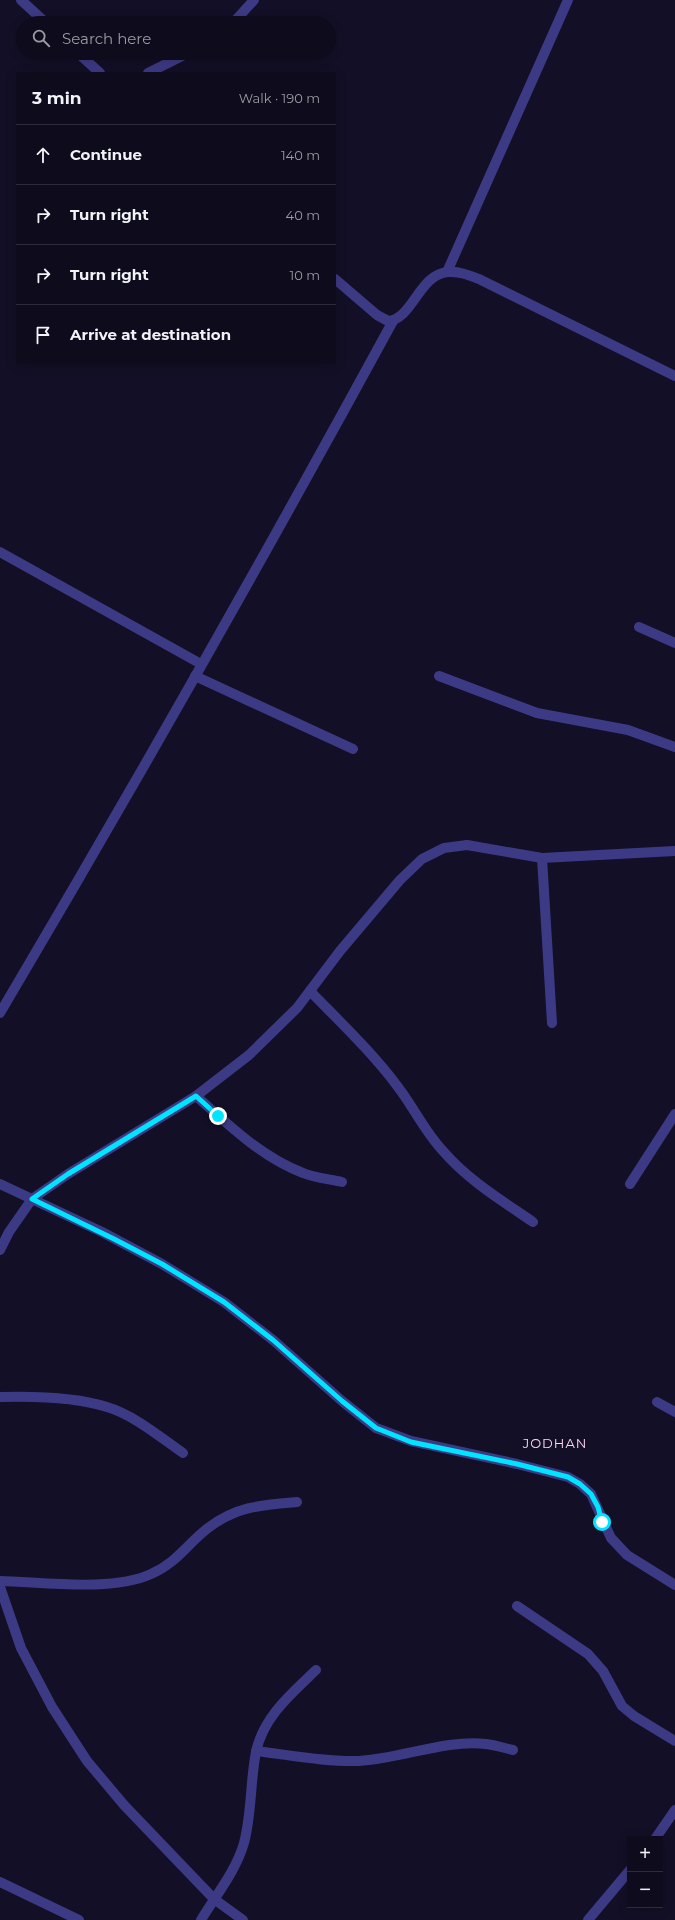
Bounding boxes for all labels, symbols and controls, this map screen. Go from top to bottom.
search box [16,16,336,60]
icon: search [30,27,52,49]
text: Search here [62,29,151,48]
text: 3 min [32,88,82,108]
text: Walk · 190 m [239,90,320,106]
icon: ahead [32,144,54,166]
text: Continue [70,145,142,164]
text: 140 m [281,147,320,163]
icon: right [32,204,54,226]
text: Turn right [70,205,149,224]
text: 40 m [286,207,320,223]
icon: right [32,264,54,286]
text: Turn right [70,265,149,284]
text: 10 m [290,267,320,283]
icon: arrive [32,324,54,346]
text: Arrive at destination [70,325,231,344]
route end [209,1107,227,1125]
district label: JODHAN [522,1435,587,1451]
route start [593,1513,611,1531]
map controls [627,1836,663,1908]
button: + [627,1836,663,1872]
button: − [627,1872,663,1908]

